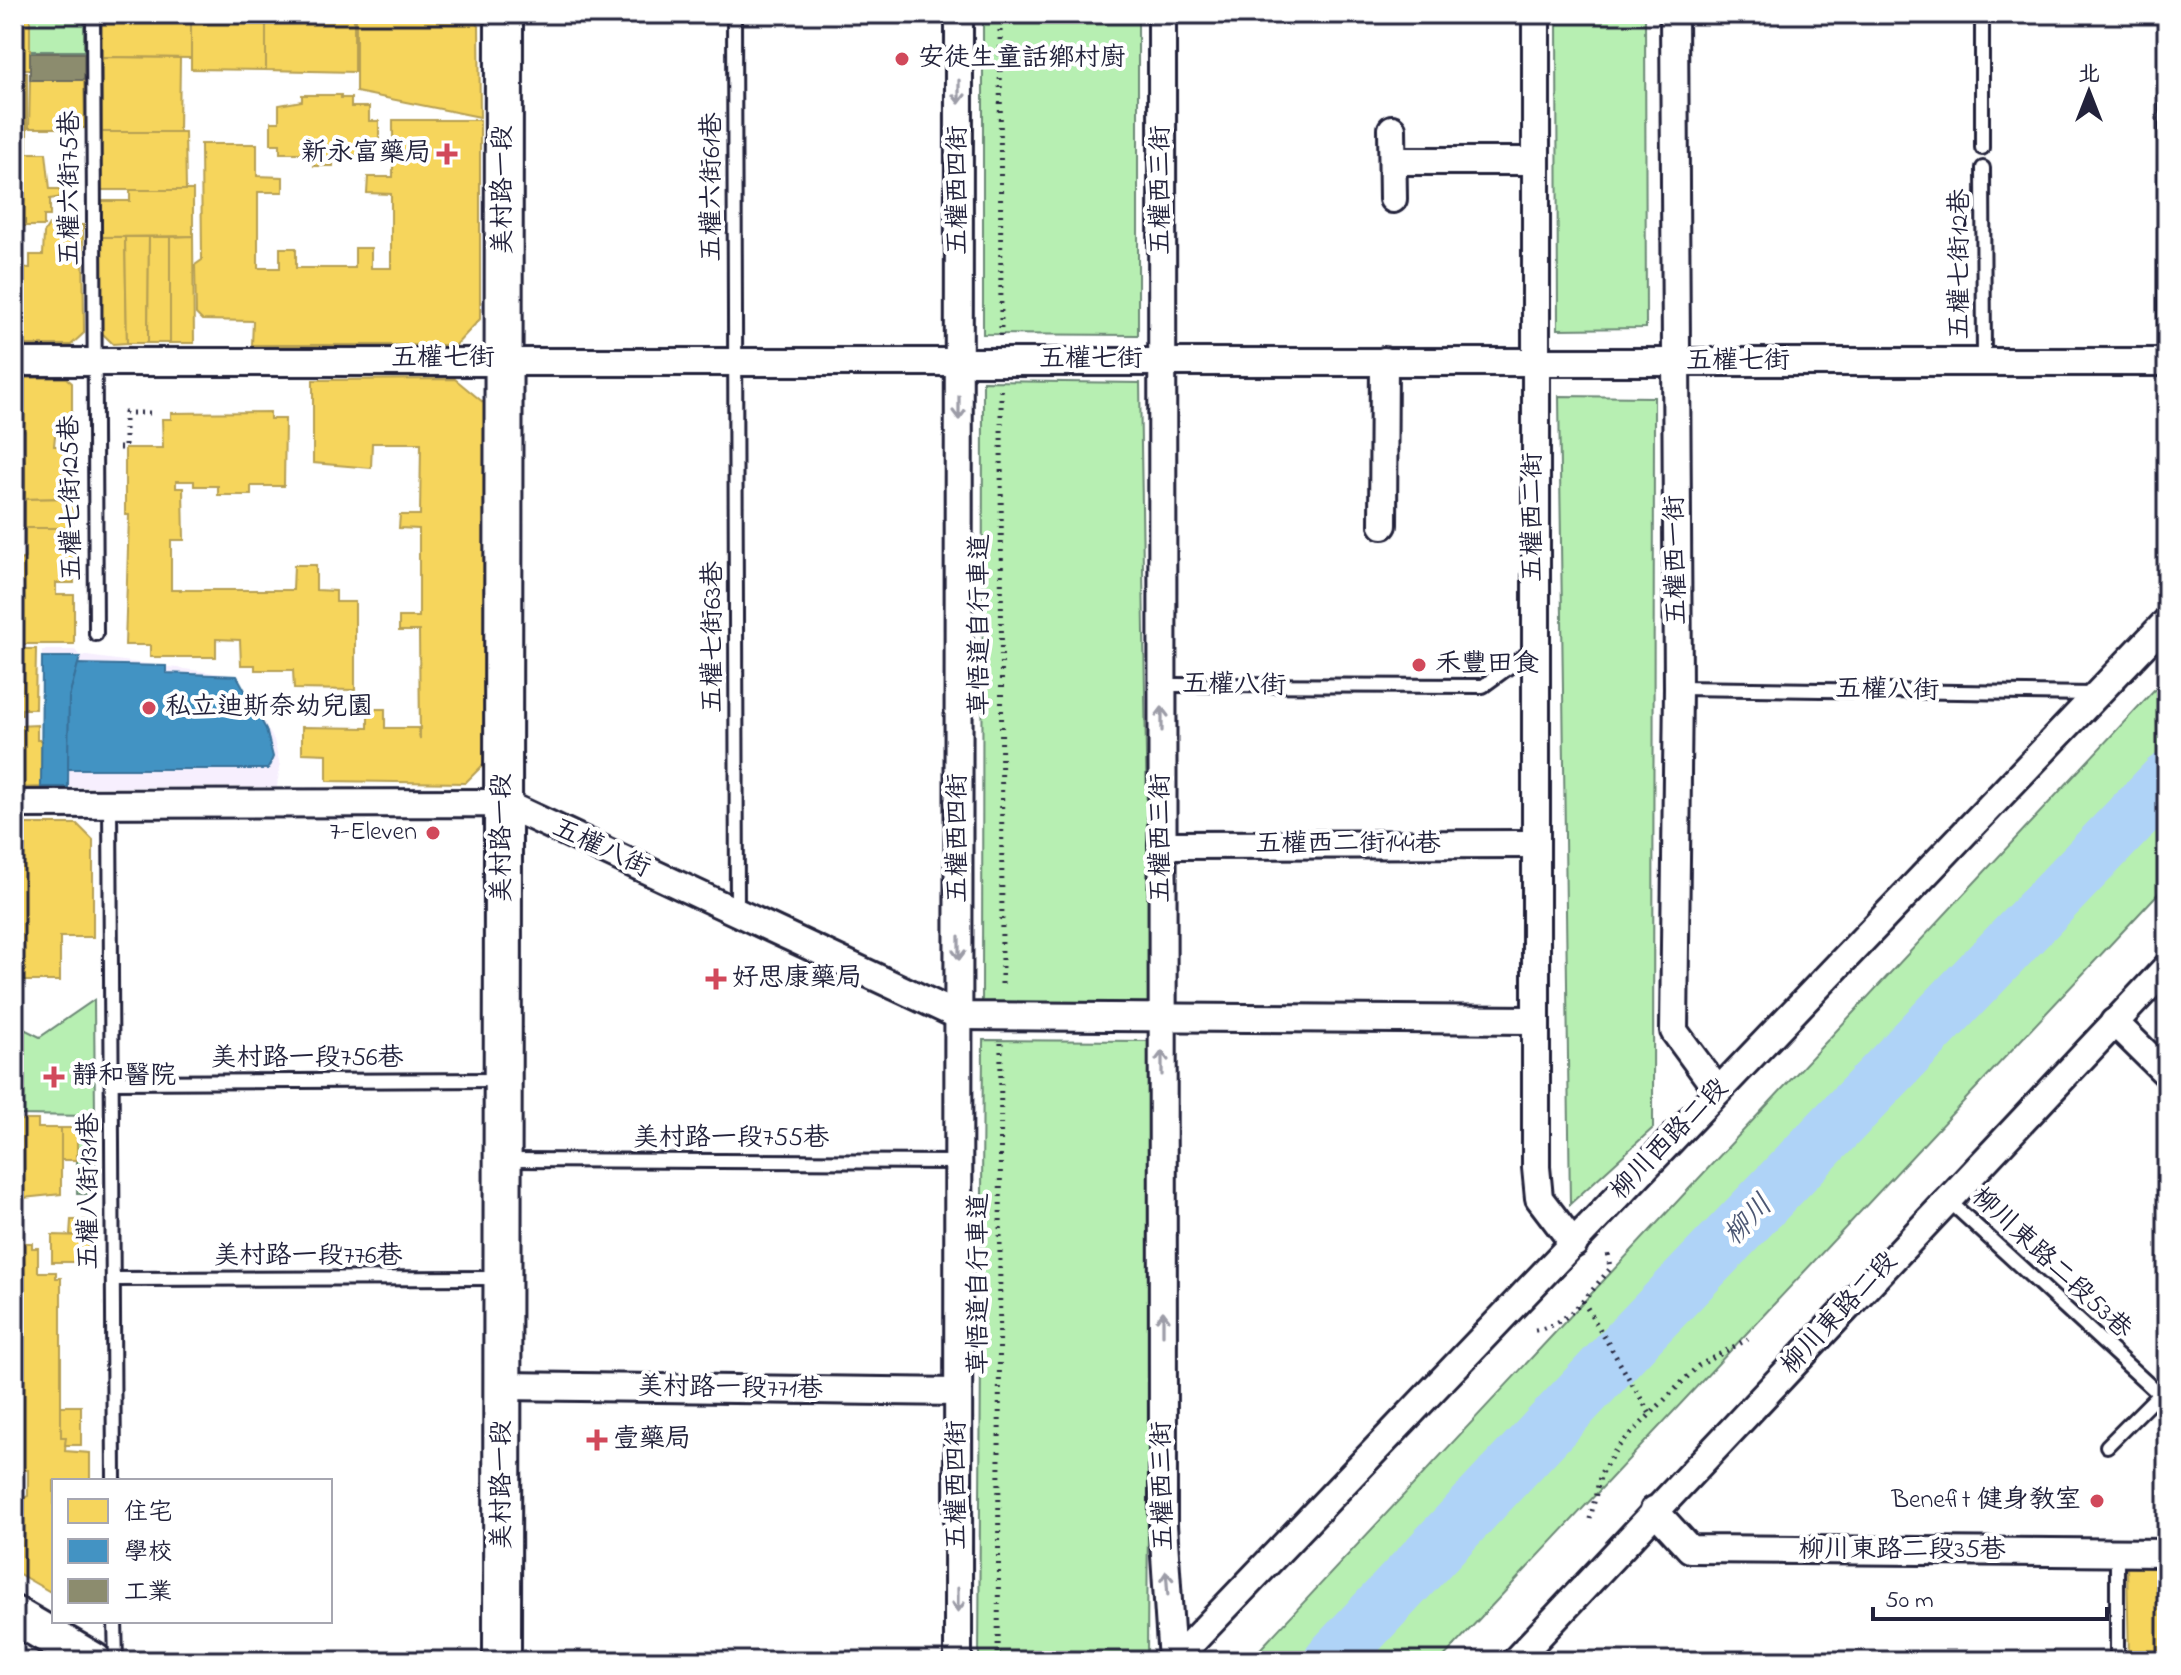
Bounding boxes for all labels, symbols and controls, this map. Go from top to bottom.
place label: 安徒生童話鄉村廚 [918,40,1126,78]
marker: 安徒生童話鄉村廚 [893,50,911,68]
north arrow [2049,52,2129,132]
text: 北 [2078,59,2100,91]
one-way arrow [951,78,967,105]
street label: 五權六街75巷 [52,110,90,266]
street label: 五權六街61巷 [694,112,732,262]
street label: 美村路一段 [485,125,523,255]
street label: 五權西四街 [940,125,978,255]
street label: 五權西三街 [1143,125,1181,255]
place label: 新永富藥局 [301,135,431,173]
marker: 新永富藥局 [438,145,456,163]
street label: 五權七街12巷 [1942,188,1980,340]
street label: 五權七街 [391,340,495,378]
street label: 五權七街 [1039,341,1143,379]
street label: 五權七街 [1686,343,1790,381]
one-way arrow [951,394,967,421]
street label: 五權七街125巷 [52,415,92,581]
street label: 五權西二街 [1515,452,1553,582]
street label: 五權西一街 [1657,495,1697,625]
street label: 草悟道自行車道 [962,534,1000,716]
street label: 五權七街63巷 [695,561,733,713]
place label: 禾豐田食 [1435,646,1539,684]
marker: 禾豐田食 [1410,656,1428,674]
street label: 五權八街 [1182,666,1286,706]
street label: 五權八街 [1835,671,1939,711]
place label: 私立迪斯奈幼兒園 [165,689,373,727]
marker: 私立迪斯奈幼兒園 [140,699,158,717]
one-way arrow [1154,706,1170,733]
street label: 美村路一段 [484,773,522,903]
street label: 五權西四街 [940,773,978,903]
street label: 五權西三街 [1143,773,1181,903]
street label: 五權八街 [546,810,656,888]
place label: 7-Eleven [329,814,417,852]
marker: 7-Eleven [424,824,442,842]
street label: 五權西二街144巷 [1255,826,1441,864]
one-way arrow [951,934,967,961]
place label: 好思康藥局 [732,960,862,998]
marker: 好思康藥局 [707,970,725,988]
street label: 美村路一段756巷 [210,1040,404,1078]
one-way arrow [1154,1050,1170,1077]
place label: 靜和醫院 [72,1058,176,1096]
marker: 靜和醫院 [43,1066,65,1088]
street label: 柳川西路二段 [1602,1071,1738,1209]
street label: 五權八街131巷 [71,1112,109,1270]
street label: 美村路一段755巷 [633,1120,829,1158]
street label: 柳川東路二段53巷 [1962,1179,2140,1349]
water label: 柳川 [1715,1186,1784,1255]
street label: 草悟道自行車道 [961,1193,999,1375]
street label: 美村路一段776巷 [214,1238,402,1276]
street label: 柳川東路二段 [1773,1244,1907,1384]
one-way arrow [1155,1310,1171,1337]
street label: 美村路一段771巷 [637,1368,823,1410]
street label: 美村路一段 [484,1420,522,1550]
street label: 五權西四街 [939,1420,977,1550]
place label: 壹藥局 [613,1421,691,1459]
street label: 五權西三街 [1144,1421,1184,1551]
marker: 壹藥局 [588,1431,606,1449]
legend [52,1479,332,1623]
place label: Benefit 健身教室 [1890,1482,2081,1520]
marker: Benefit 健身教室 [2088,1492,2106,1510]
text: 住宅 [124,1496,172,1531]
street label: 柳川東路二段35巷 [1798,1532,2006,1570]
text: 學校 [124,1536,172,1571]
one-way arrow [1159,1570,1174,1597]
scale bar [1873,1571,2107,1621]
text: 工業 [124,1576,172,1611]
text: 50 m [1885,1584,1934,1619]
one-way arrow [950,1586,966,1613]

